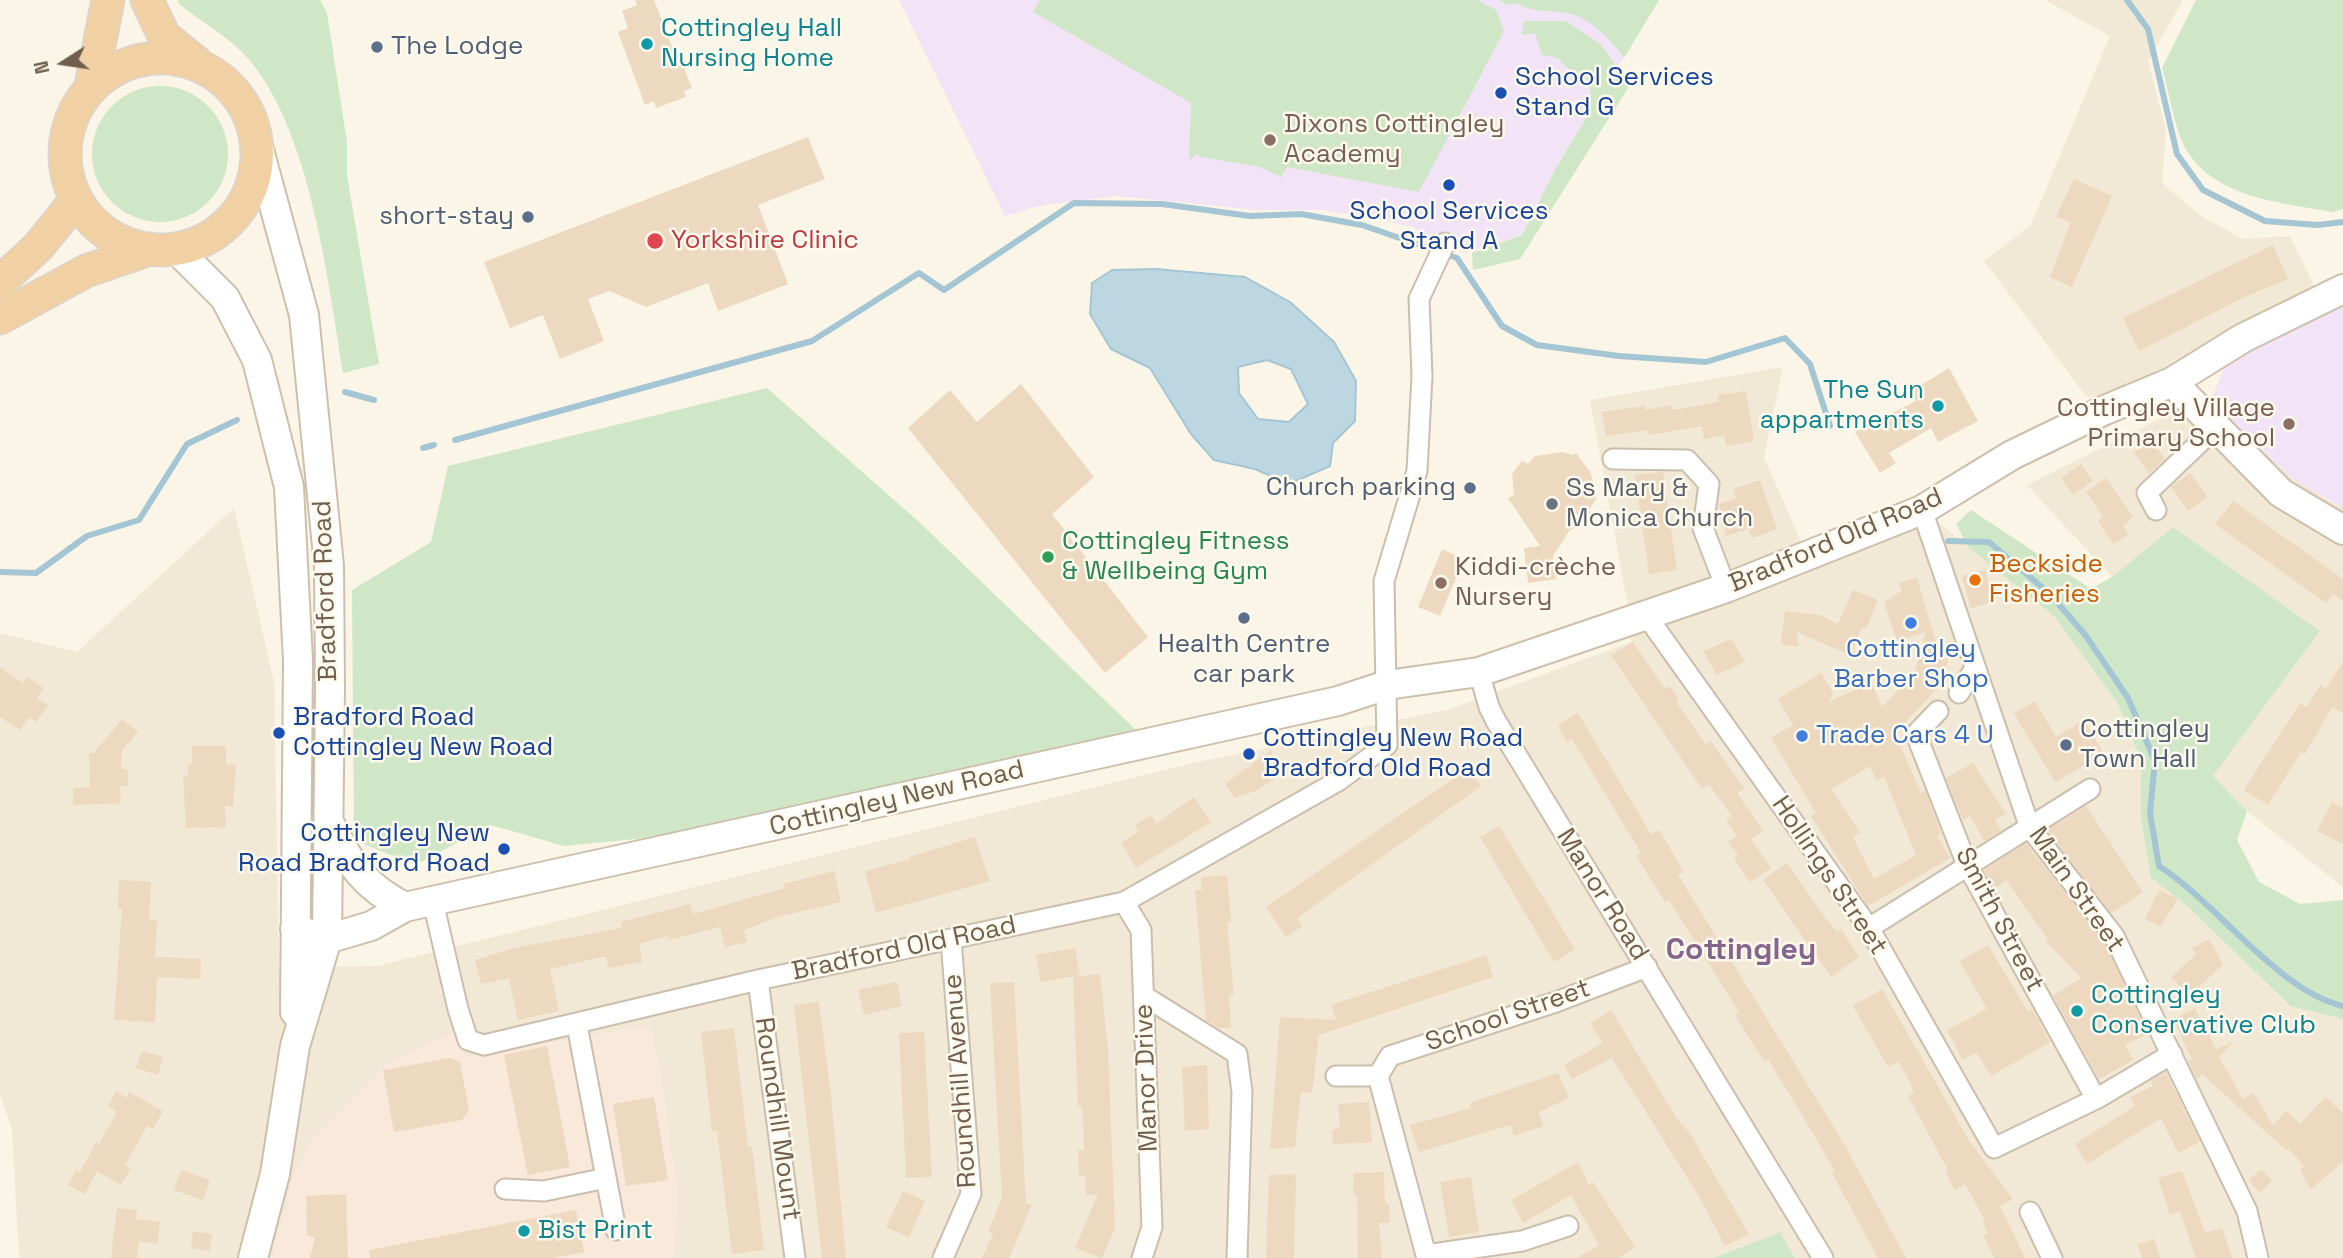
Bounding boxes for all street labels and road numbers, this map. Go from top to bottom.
street label: Bradford Old Road [1725,482,1947,600]
street label: Bradford Road [307,500,345,682]
street label: Cottingley New Road [767,755,1027,843]
street label: Hollings Street [1764,791,1894,961]
street label: Main Street [2021,821,2131,959]
street label: Manor Road [1549,823,1655,967]
street label: Smith Street [1948,843,2050,997]
street label: Bradford Old Road [789,910,1019,988]
street label: Roundhill Avenue [938,973,984,1189]
street label: School Street [1422,973,1594,1059]
street label: Manor Drive [1129,1003,1165,1153]
street label: Roundhill Mount [747,1015,807,1223]

